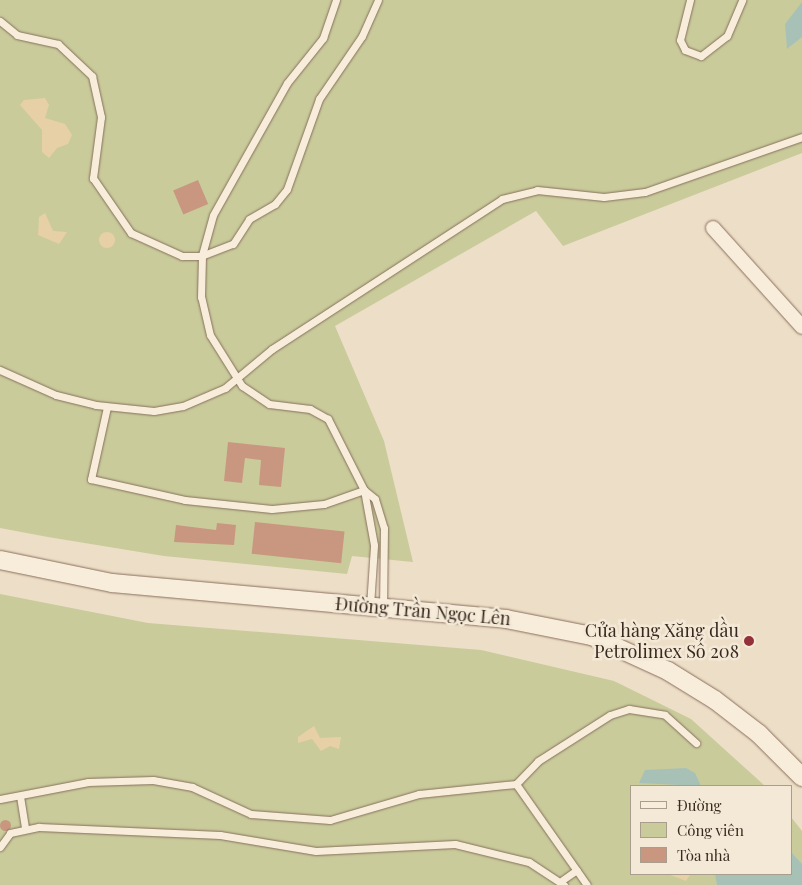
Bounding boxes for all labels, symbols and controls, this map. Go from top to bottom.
street label: Đường Trần Ngọc Lên [334,593,512,629]
place label: Cửa hàng Xăng dầu Petrolimex Số 208 [584,620,739,662]
marker: Cửa hàng Xăng dầu Petrolimex Số 208 [743,635,755,647]
legend [630,785,792,875]
text: Đường [677,795,722,815]
text: Công viên [677,820,744,840]
text: Tòa nhà [677,845,730,865]

